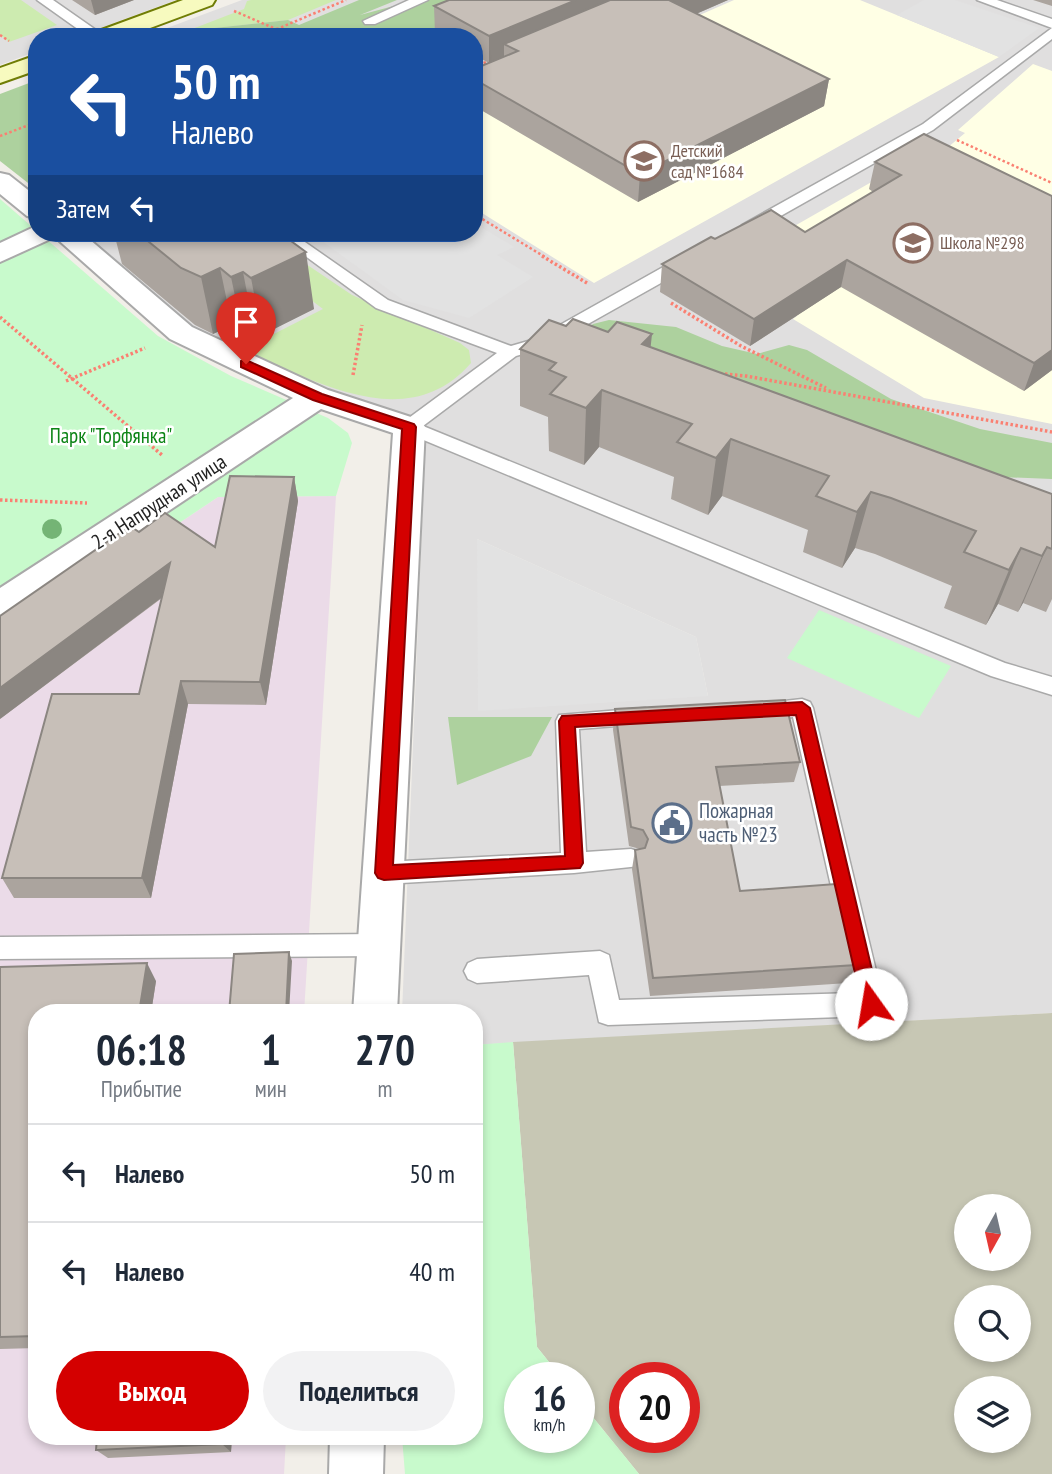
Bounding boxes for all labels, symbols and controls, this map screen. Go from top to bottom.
text: 50 m [171,49,260,113]
icon: left [56,56,147,147]
text: Налево [171,111,254,153]
place label: Детский сад №1684 [671,139,744,183]
school or university icon: Детский сад №1684 [623,140,665,182]
icon: left [124,189,162,227]
text: Затем [56,192,110,225]
school or university icon: Школа №298 [892,222,934,264]
place label: Школа №298 [940,231,1025,254]
pin [216,292,276,364]
icon: arrive [227,303,265,341]
park label: Парк "Торфянка" [50,422,172,449]
street label: 2-я Напрудная улица [86,448,231,555]
place label: Пожарная часть №23 [699,797,778,848]
public building icon: Пожарная часть №23 [651,802,693,844]
position arrow [834,967,908,1041]
text: 06:18 [96,1022,187,1077]
text: 1 [261,1022,281,1077]
text: 270 [355,1022,415,1077]
text: Прибытие [101,1074,182,1103]
text: мин [255,1074,287,1103]
text: m [377,1074,392,1103]
icon: left [56,1154,94,1192]
text: Налево [115,1157,184,1190]
text: 50 m [409,1157,455,1190]
north arrow [954,1194,1031,1270]
map controls [954,1194,1031,1453]
icon: left [56,1252,94,1290]
text: Налево [115,1255,184,1288]
text: 40 m [409,1255,455,1288]
button: search [954,1285,1031,1362]
button: Выход [56,1351,249,1431]
button: Поделиться [263,1351,455,1431]
speed limit sign: 20 [609,1362,700,1453]
text: 16 [533,1375,566,1421]
button: layers [954,1376,1031,1453]
text: km/h [534,1413,565,1436]

